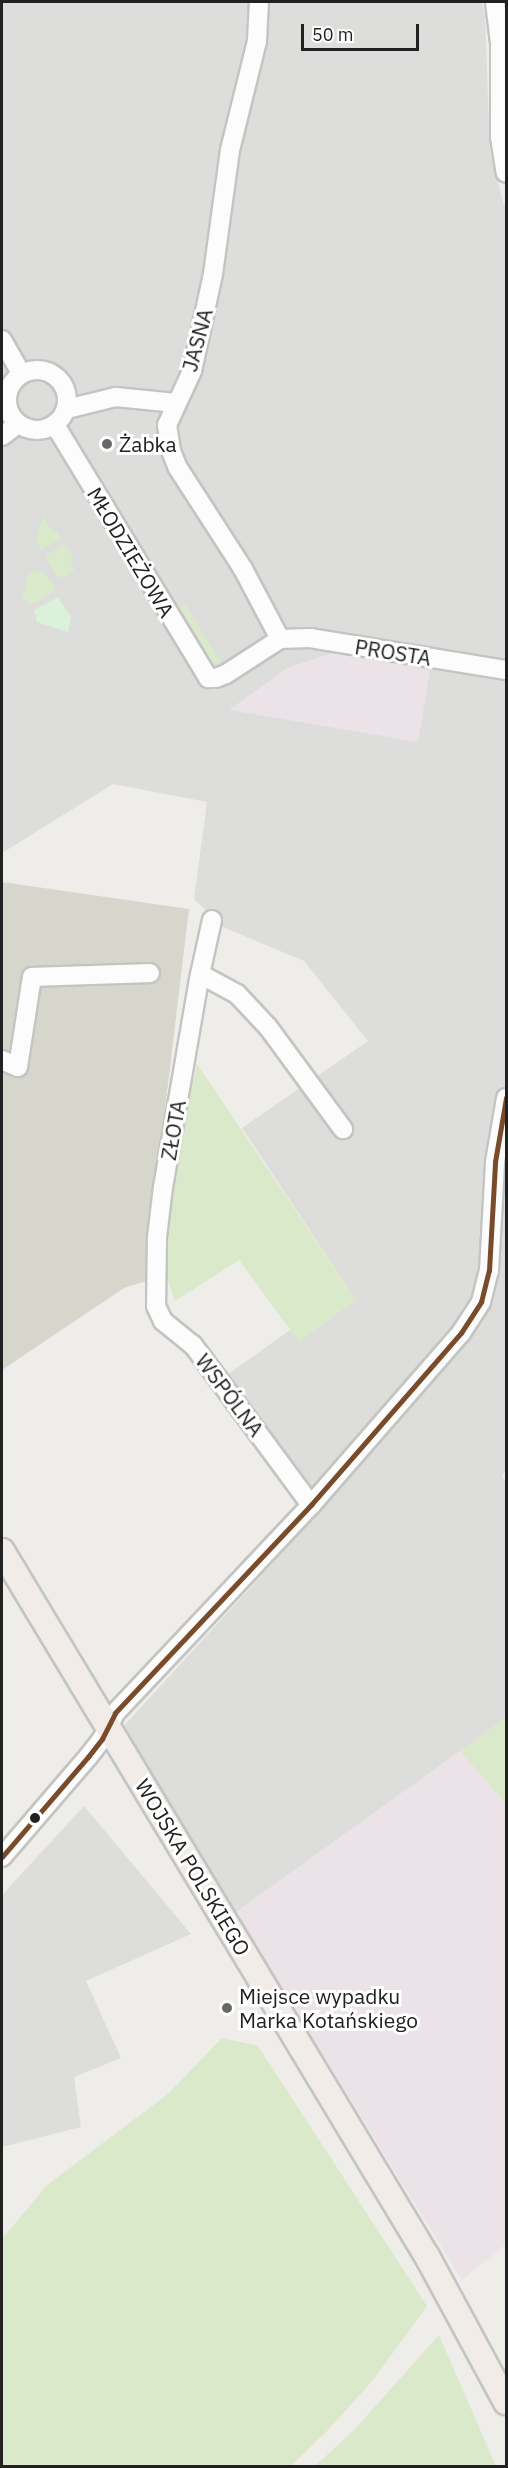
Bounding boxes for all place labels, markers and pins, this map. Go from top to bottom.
place label: Żabka [119,431,177,457]
marker: Żabka [100,437,114,451]
unlabelled marker [29,1812,41,1824]
place label: Miejsce wypadku Marka Kotańskiego [239,1983,418,2033]
marker: Miejsce wypadku Marka Kotańskiego [220,2001,234,2015]

